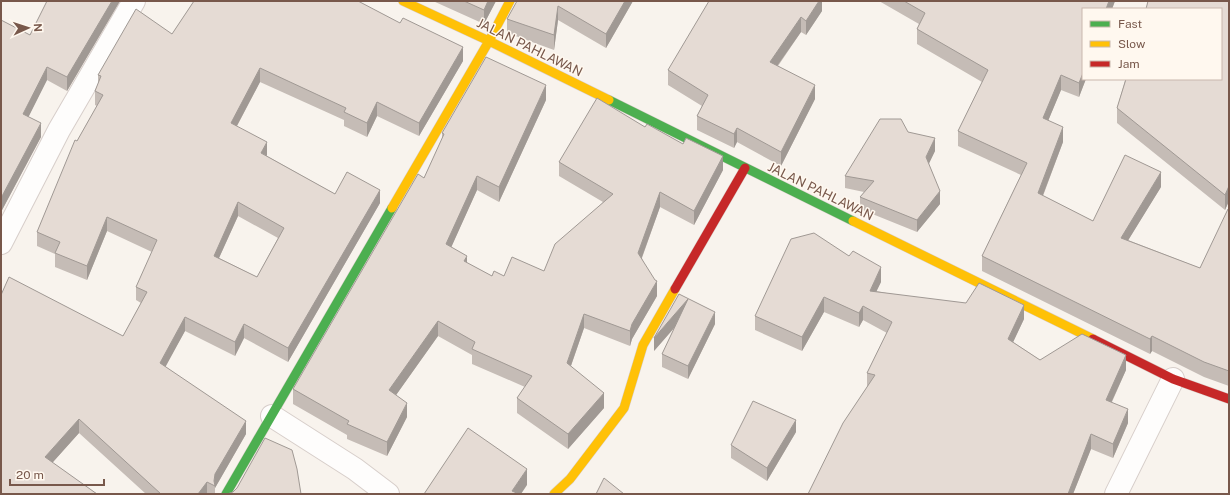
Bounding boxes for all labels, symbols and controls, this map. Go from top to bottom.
north arrow [8,8,48,48]
legend [1082,8,1222,80]
street label: JALAN PAHLAWAN [474,15,585,80]
text: Fast [1118,17,1143,31]
text: N [32,23,44,32]
text: Slow [1118,37,1146,51]
text: Jam [1118,57,1140,71]
street label: JALAN PAHLAWAN [765,159,876,224]
scale bar [10,461,104,487]
text: 20 m [16,468,44,482]

